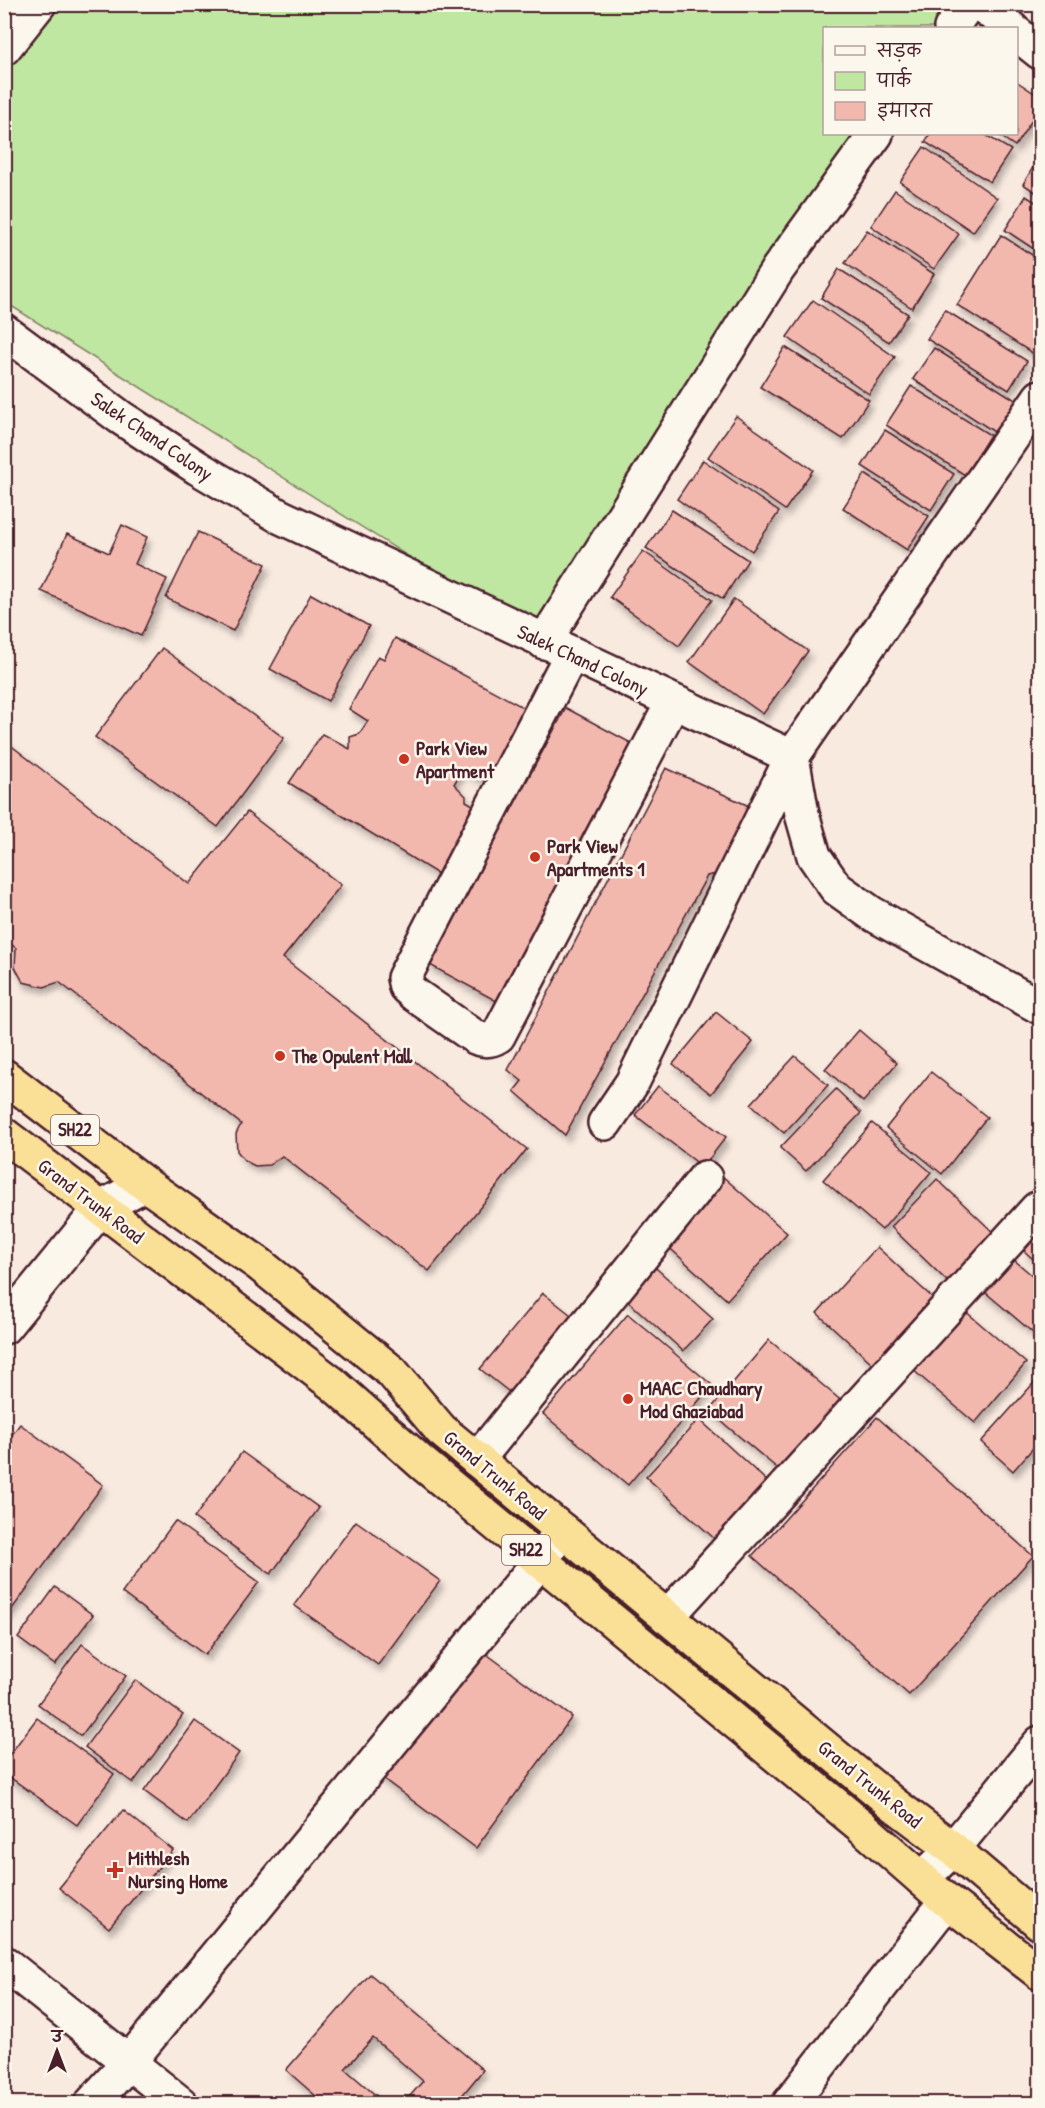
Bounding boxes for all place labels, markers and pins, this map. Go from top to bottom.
place label: Park View Apartment [416,734,495,785]
marker: Park View Apartment [397,752,411,766]
place label: Park View Apartments 1 [547,832,645,883]
marker: Park View Apartments 1 [528,850,542,864]
place label: The Opulent Mall [291,1042,414,1070]
marker: The Opulent Mall [273,1049,287,1063]
place label: MAAC Chaudhary Mod Ghaziabad [640,1374,763,1424]
marker: MAAC Chaudhary Mod Ghaziabad [621,1392,635,1406]
place label: Mithlesh Nursing Home [128,1844,228,1895]
marker: Mithlesh Nursing Home [106,1861,124,1879]

